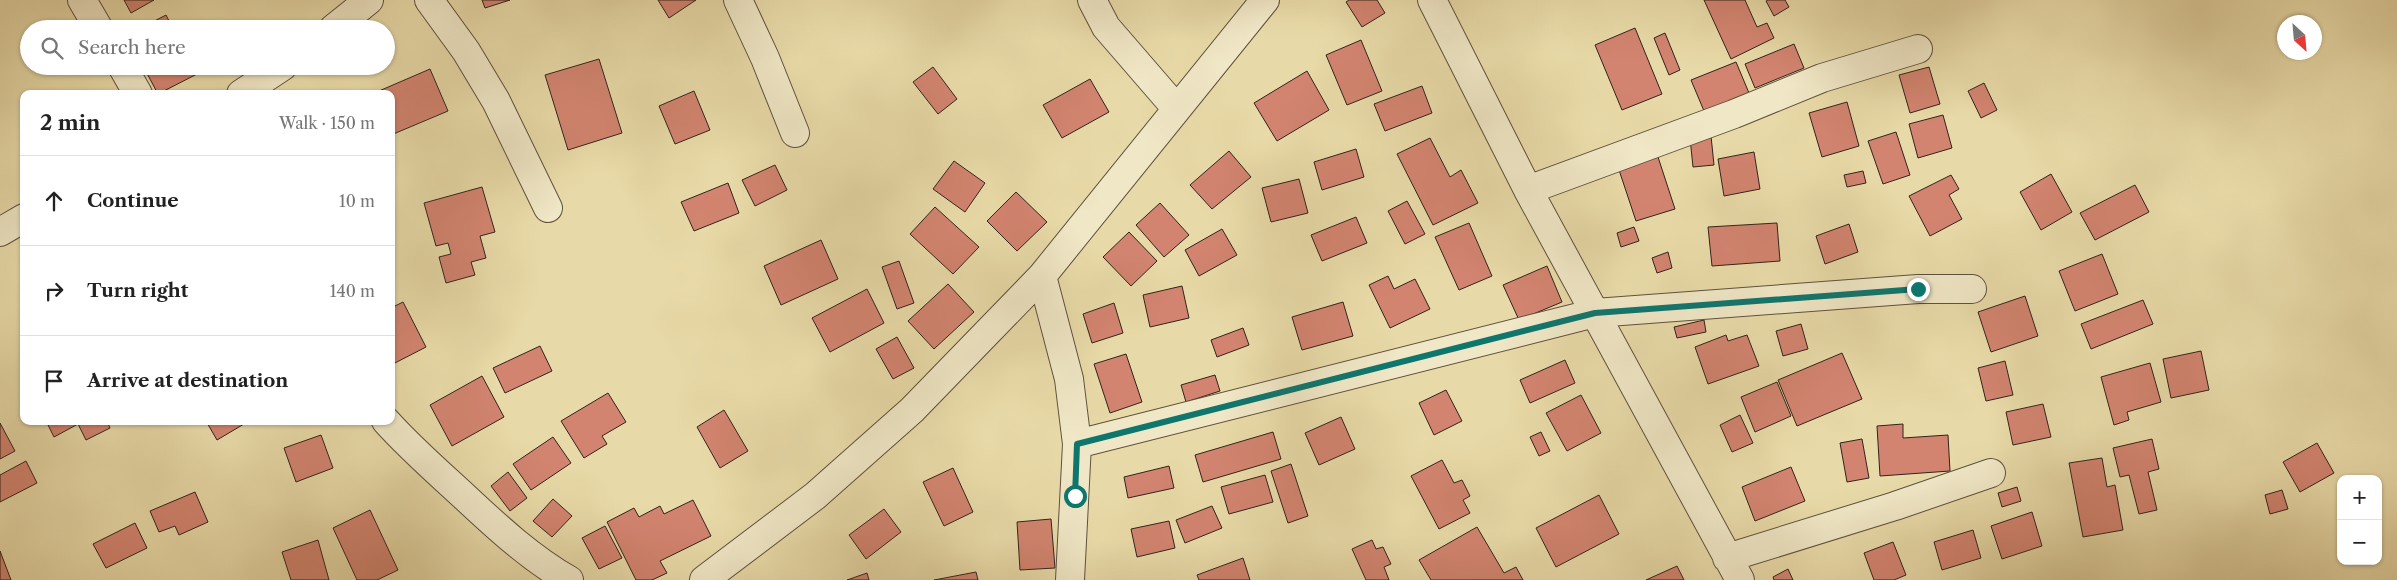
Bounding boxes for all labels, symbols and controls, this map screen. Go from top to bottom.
north arrow [2277,15,2322,60]
search box [20,20,395,75]
icon: search [38,34,66,62]
text: Search here [78,36,186,59]
text: 2 min [40,110,100,135]
text: Walk · 150 m [279,113,375,133]
icon: ahead [40,187,68,215]
text: Continue [87,189,179,212]
text: 10 m [339,191,375,211]
icon: right [40,277,68,305]
route end [1907,278,1930,301]
text: Turn right [87,279,188,302]
text: 140 m [330,281,375,301]
icon: arrive [40,367,68,395]
text: Arrive at destination [87,369,288,392]
map controls [2337,475,2382,565]
button: + [2337,475,2382,520]
route start [1064,485,1087,508]
button: − [2337,520,2382,565]

